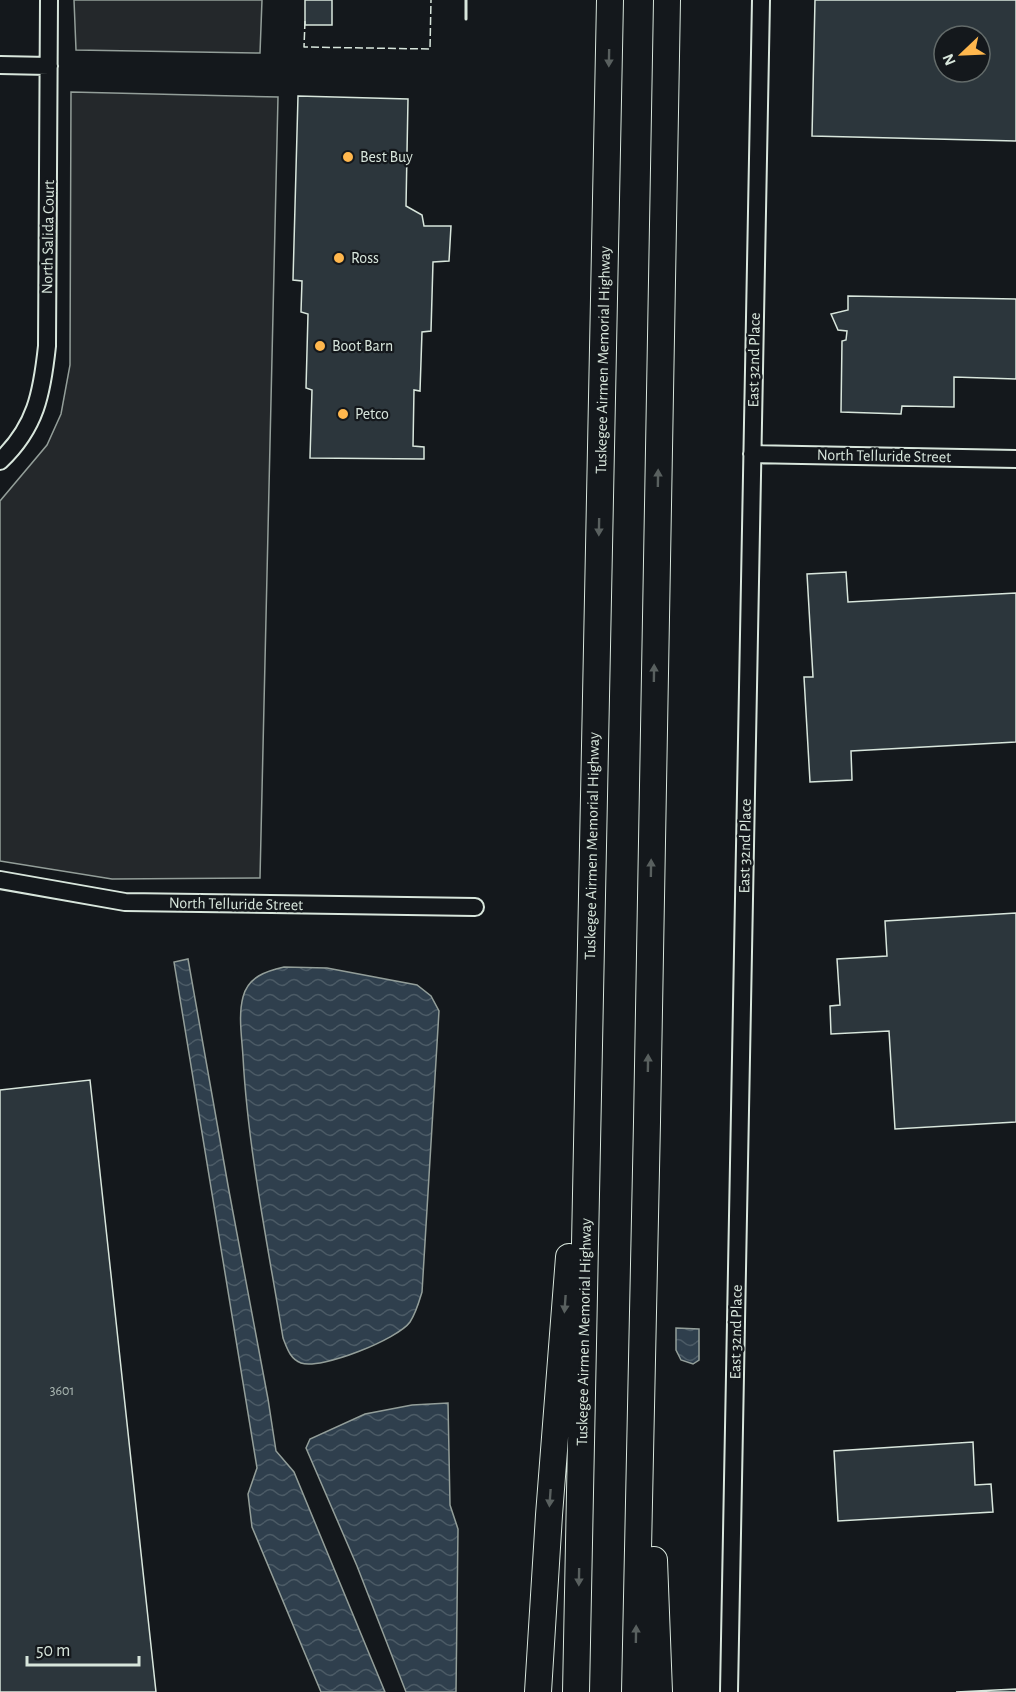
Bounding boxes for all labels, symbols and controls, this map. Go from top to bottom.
north arrow [932,24,992,84]
one-way arrow [604,49,614,68]
text: N [940,51,959,68]
place label: Best Buy [360,149,413,166]
marker: Best Buy [341,150,355,164]
street label: North Salida Court [39,180,57,294]
street label: Tuskegee Airmen Memorial Highway [593,246,614,474]
place label: Ross [351,250,379,266]
marker: Ross [332,251,346,265]
street label: East 32nd Place [745,313,763,407]
place label: Boot Barn [332,338,393,354]
marker: Boot Barn [313,339,327,353]
place label: Petco [355,406,389,422]
marker: Petco [336,407,350,421]
street label: North Telluride Street [817,447,951,465]
one-way arrow [653,469,663,488]
one-way arrow [595,518,604,537]
one-way arrow [649,664,659,683]
street label: Tuskegee Airmen Memorial Highway [582,732,603,960]
street label: East 32nd Place [736,799,754,893]
one-way arrow [646,859,656,878]
street label: North Telluride Street [169,895,303,913]
one-way arrow [643,1054,653,1073]
street label: Tuskegee Airmen Memorial Highway [574,1218,595,1446]
street label: East 32nd Place [727,1285,745,1379]
one-way arrow [561,1294,570,1313]
house number: 3601 [50,1384,74,1398]
one-way arrow [546,1488,555,1507]
one-way arrow [574,1568,584,1587]
one-way arrow [631,1624,641,1643]
scale bar [27,1629,140,1667]
text: 50 m [36,1642,70,1660]

